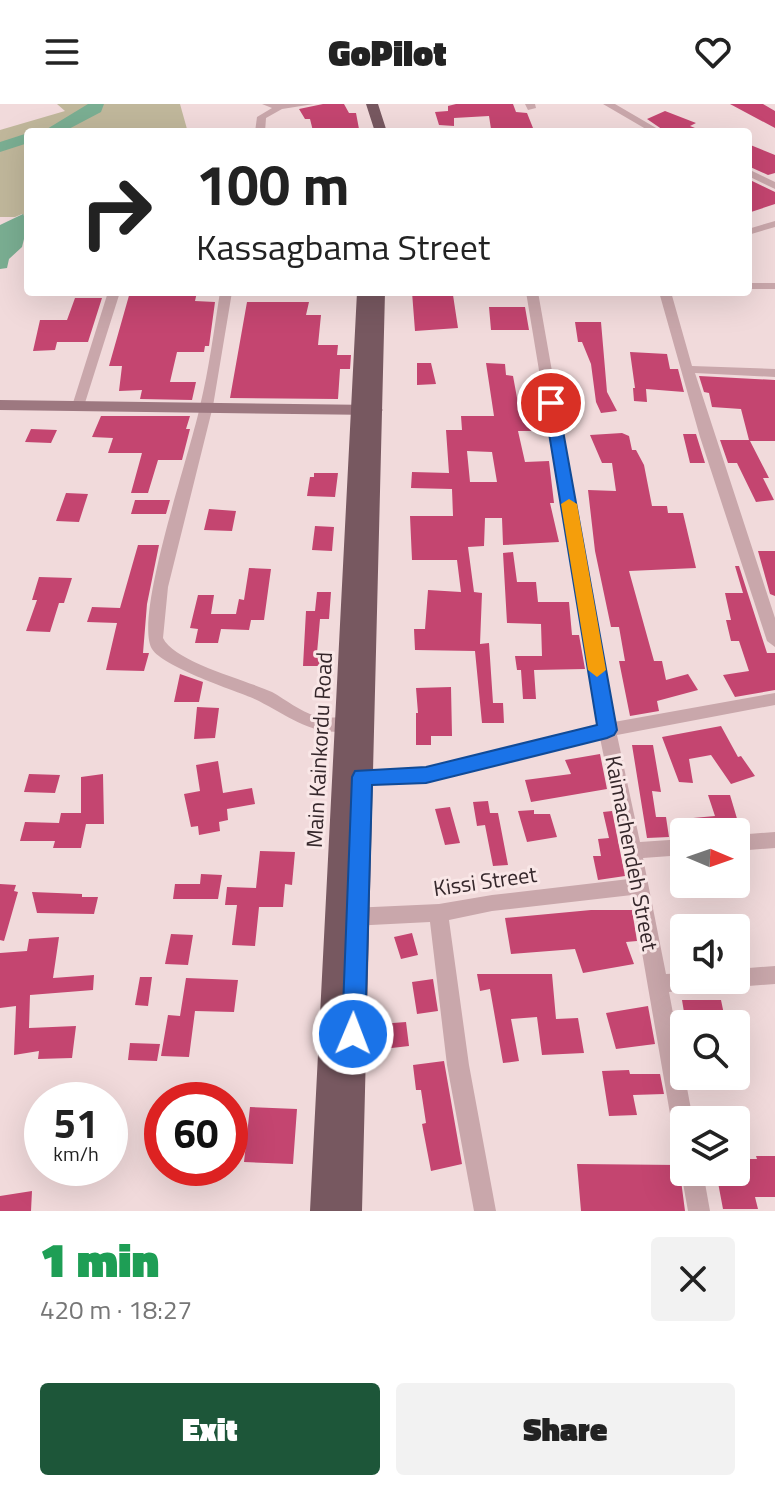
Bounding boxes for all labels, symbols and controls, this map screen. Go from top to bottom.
text: GoPilot [328,25,447,80]
icon: menu [40,30,84,74]
icon: heart [691,30,735,74]
text: 100 m [196,142,349,227]
icon: right [64,160,168,264]
text: Kassagbama Street [196,219,490,274]
pin [517,369,585,437]
icon: arrive [529,381,573,425]
street label: Main Kainkordu Road [297,651,341,849]
street label: Kaimachendeh Street [596,752,668,954]
north arrow [670,818,750,898]
map controls [670,818,750,1186]
street label: Kissi Street [431,857,539,905]
button: sound [670,914,750,994]
position arrow [311,992,395,1076]
button: search [670,1010,750,1090]
speed limit sign: 60 [144,1082,248,1186]
text: 51 [54,1093,98,1154]
button: layers [670,1106,750,1186]
text: km/h [53,1138,99,1169]
text: 1 min [40,1223,159,1296]
button: close [651,1237,735,1321]
text: 420 m · 18:27 [40,1290,192,1329]
button: Exit [40,1383,380,1475]
button: Share [396,1383,735,1475]

